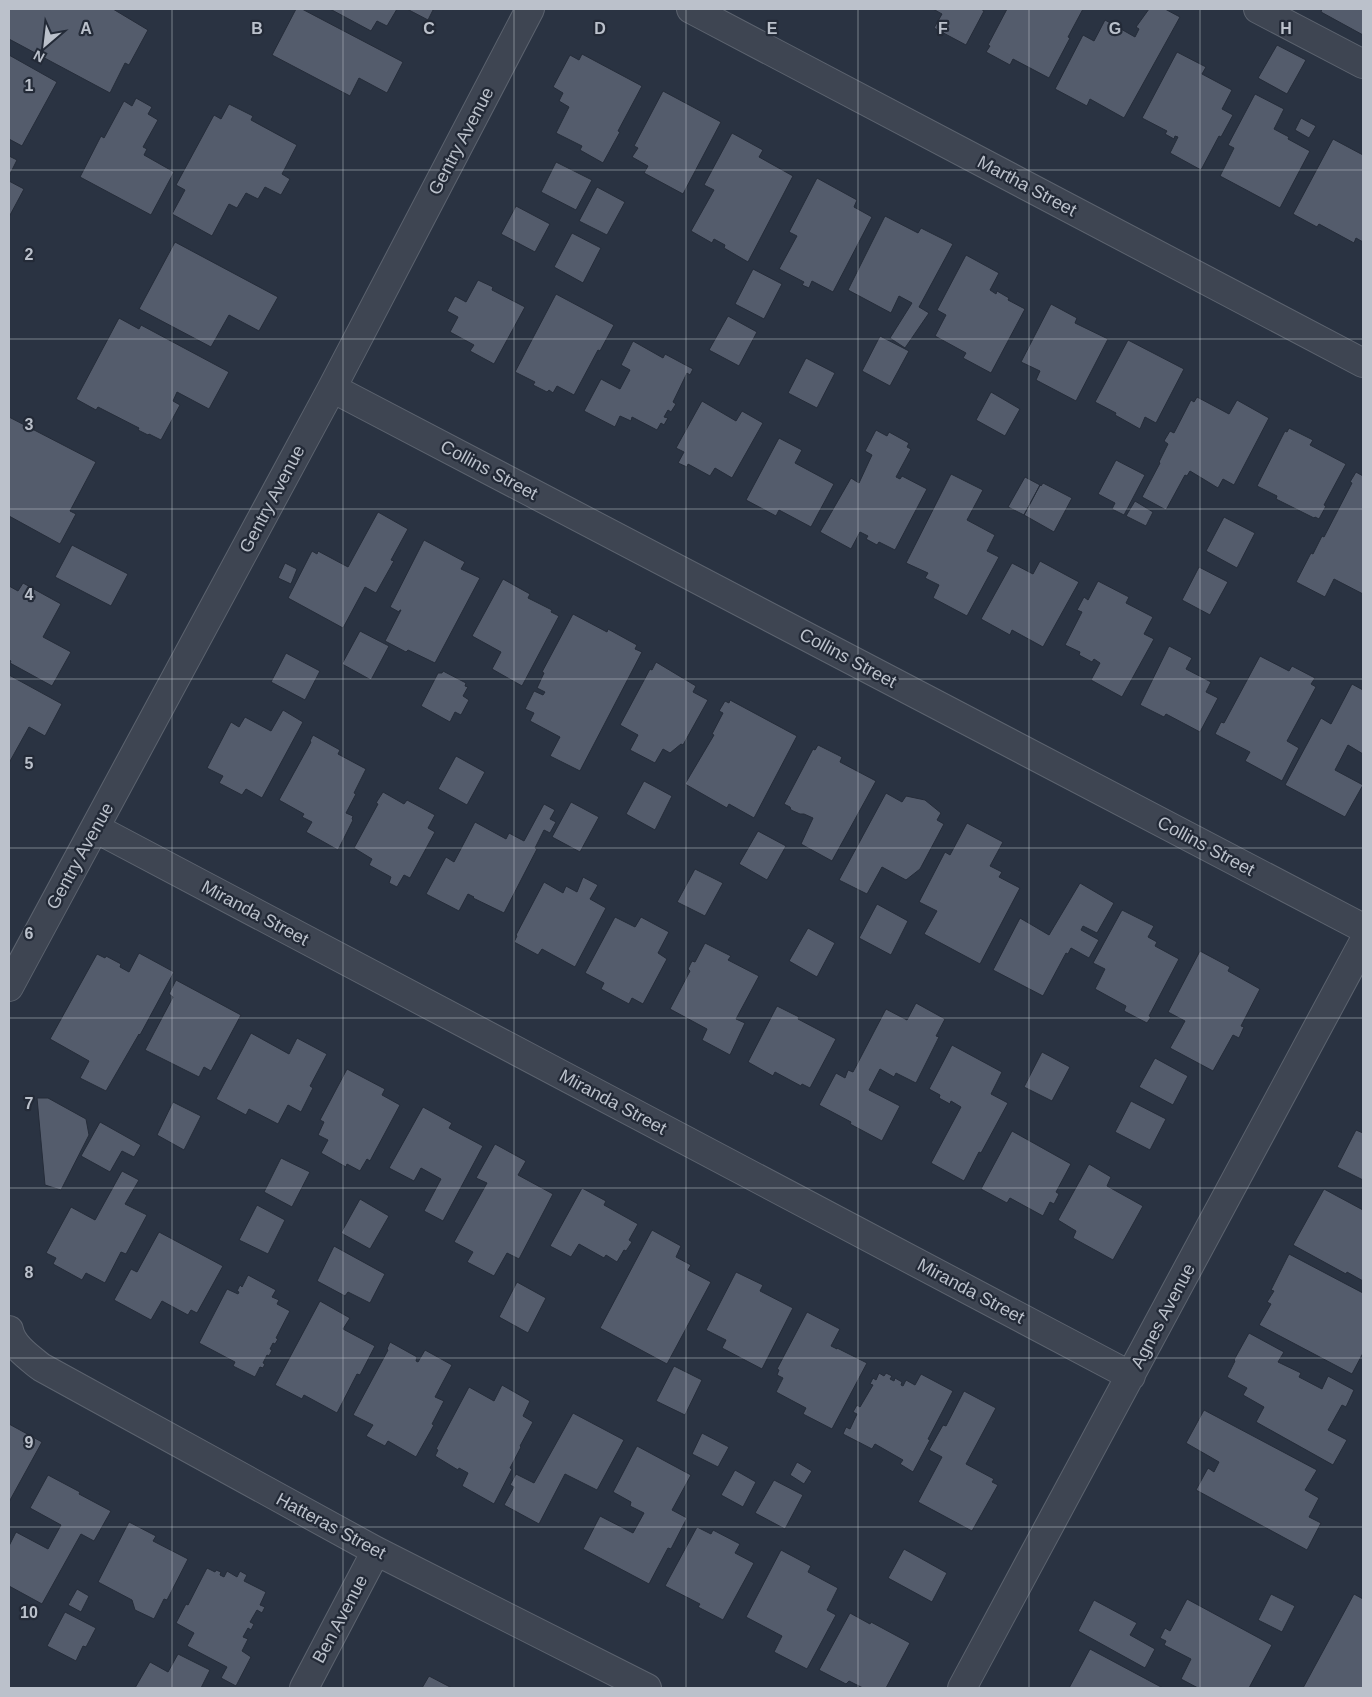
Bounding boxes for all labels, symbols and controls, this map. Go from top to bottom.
north arrow [20,20,70,70]
text: A [80,20,92,37]
text: B [251,20,263,37]
text: C [423,20,435,37]
text: D [594,20,606,37]
text: E [767,20,778,37]
text: F [938,20,948,37]
text: G [1109,20,1121,37]
text: H [1280,20,1292,37]
text: N [31,47,47,66]
text: 1 [25,77,34,94]
street label: Gentry Avenue [424,84,498,198]
street label: Martha Street [974,152,1080,220]
text: 2 [25,246,34,263]
text: 3 [25,416,34,433]
street label: Collins Street [437,436,541,504]
street label: Gentry Avenue [235,442,309,556]
text: 4 [25,586,34,603]
street label: Collins Street [796,624,900,692]
text: 5 [25,755,34,772]
street label: Gentry Avenue [42,799,118,913]
street label: Collins Street [1154,812,1258,880]
street label: Miranda Street [198,876,312,950]
text: 6 [25,925,34,942]
street label: Miranda Street [556,1065,670,1139]
text: 7 [25,1095,34,1112]
street label: Miranda Street [914,1254,1028,1328]
street label: Agnes Avenue [1127,1260,1199,1372]
text: 8 [25,1264,34,1281]
text: 9 [25,1434,34,1451]
street label: Hatteras Street [273,1489,389,1563]
street label: Ben Avenue [308,1572,372,1666]
text: 10 [20,1604,38,1621]

